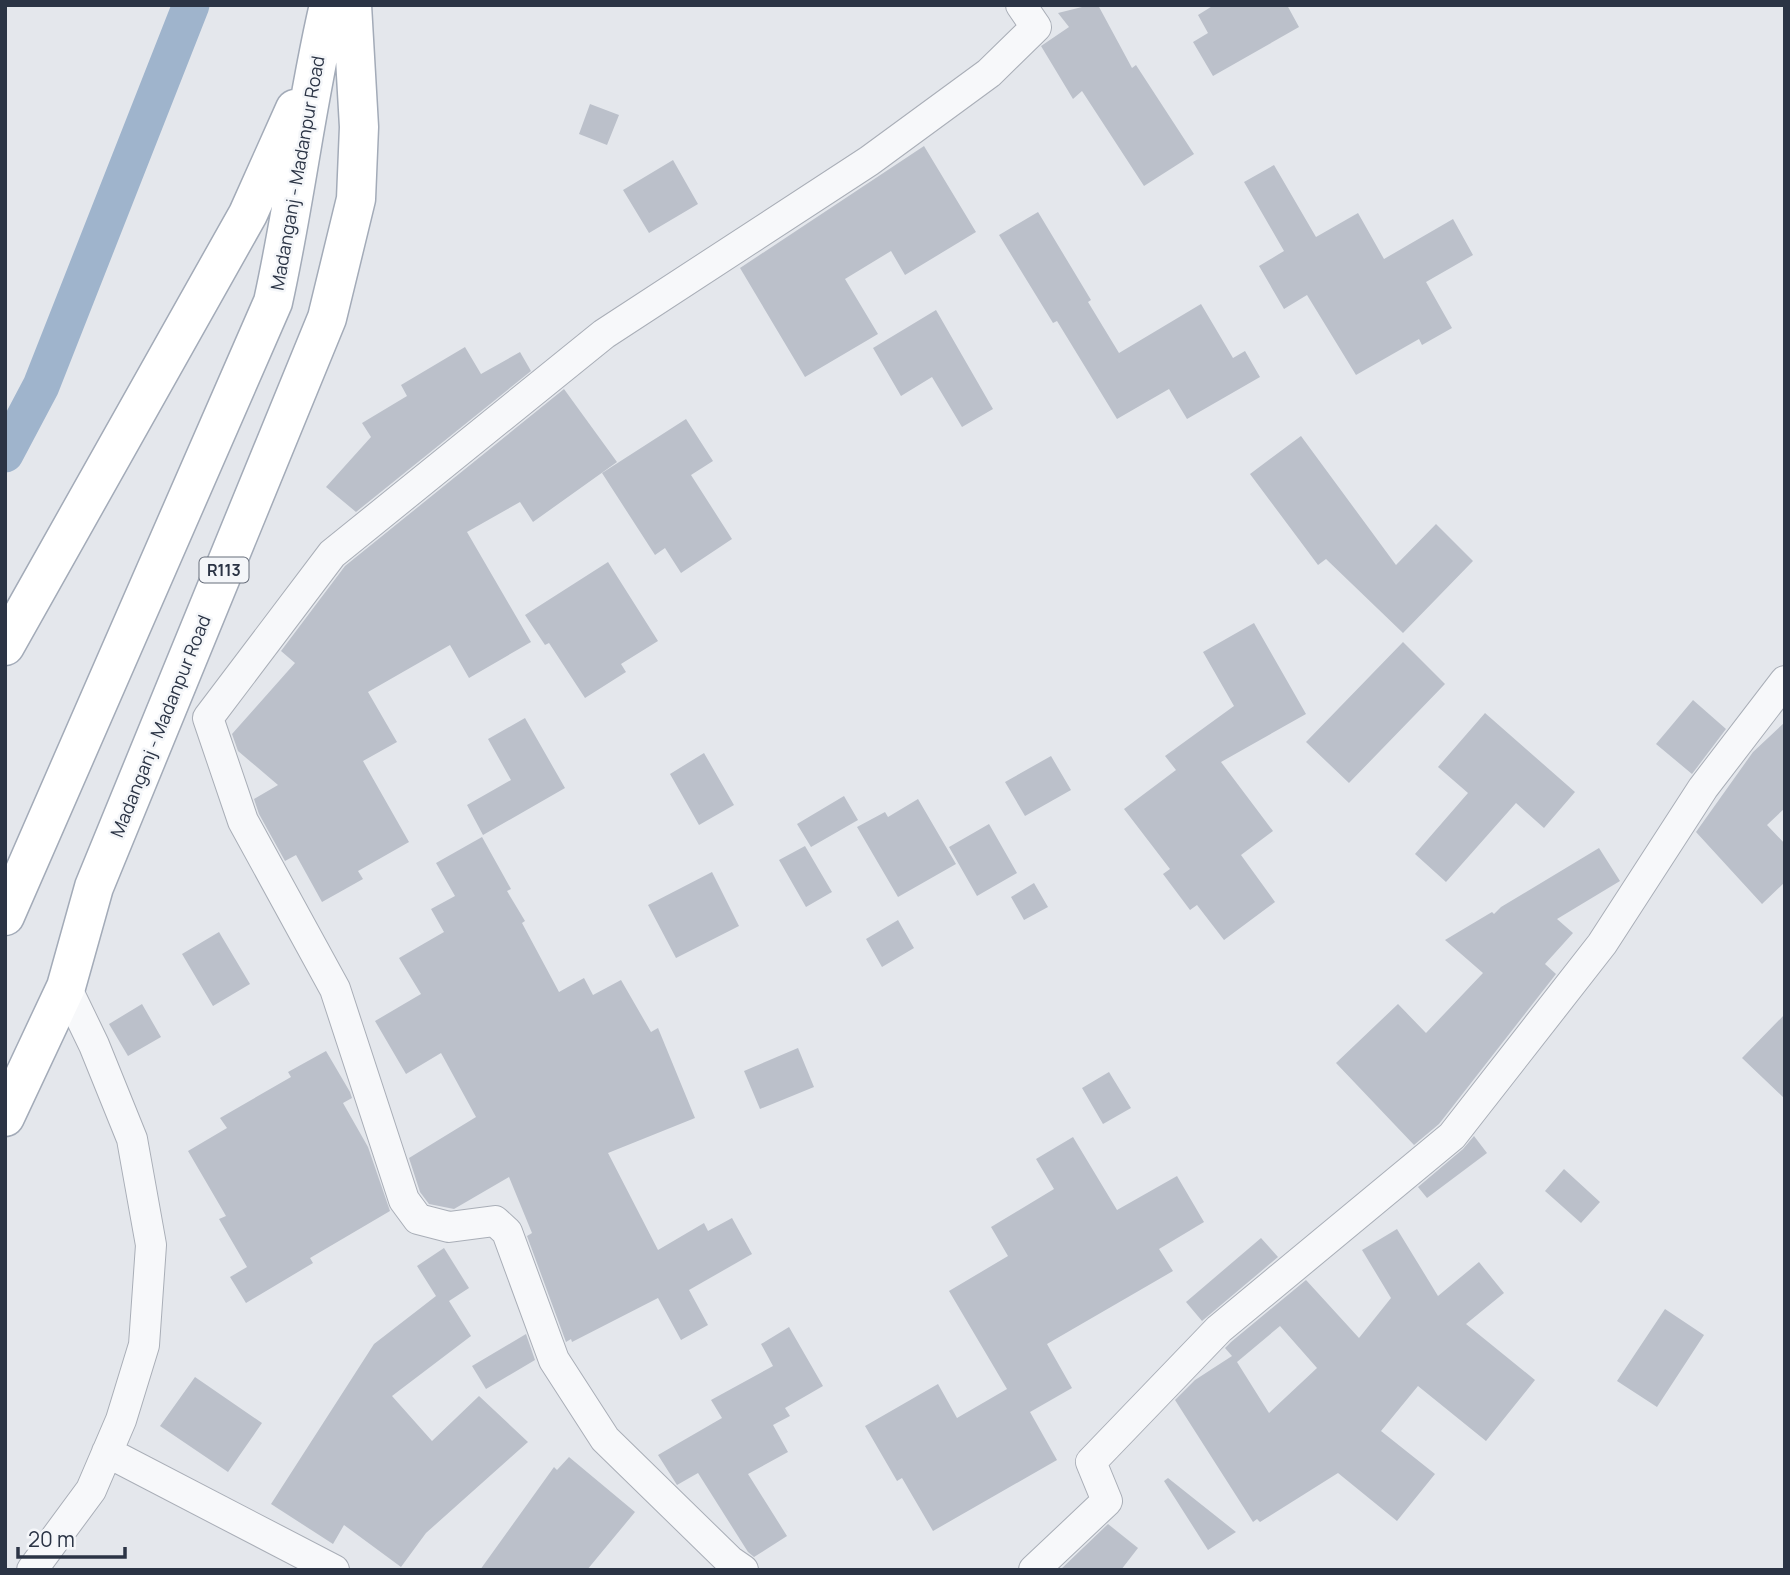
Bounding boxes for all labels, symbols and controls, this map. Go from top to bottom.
street label: Madanganj - Madanpur Road [265,54,329,292]
road number: R113 [200,558,248,582]
street label: Madanganj - Madanpur Road [104,611,216,841]
scale bar [18,1516,124,1560]
text: 20 m [28,1525,75,1553]

